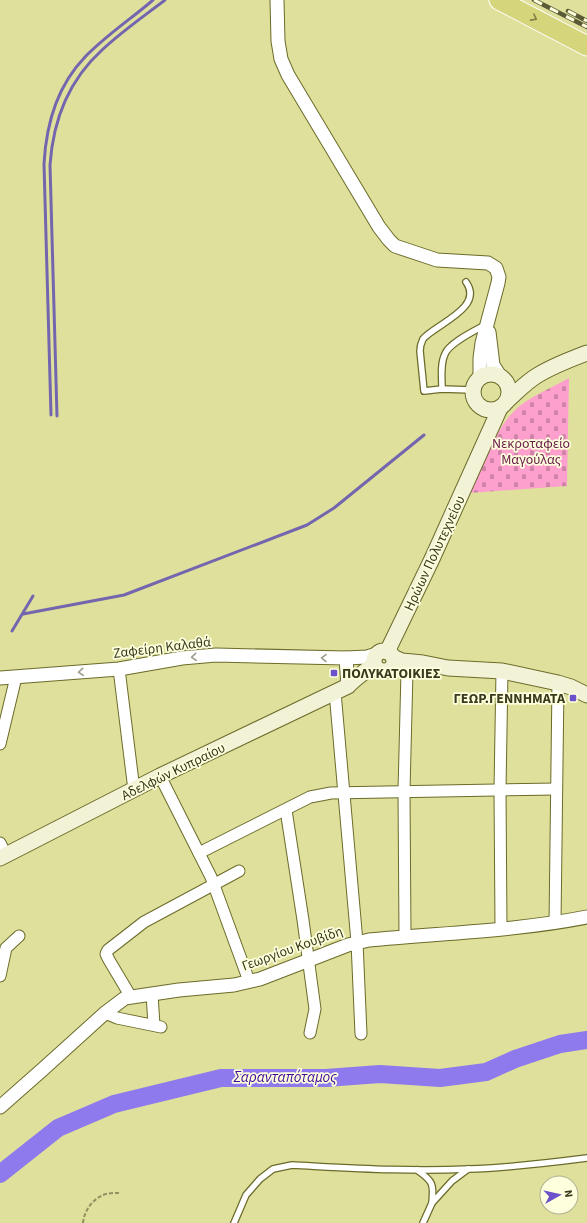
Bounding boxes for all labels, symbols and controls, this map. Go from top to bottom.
one-way arrow [530,13,537,21]
park label: Νεκροταφείο Μαγούλας [492,434,570,470]
street label: Ηρώων Πολυτεχνείου [399,492,470,615]
street label: Ζαφείρη Καλαθά [112,632,212,664]
one-way arrow [191,653,197,662]
one-way arrow [321,654,327,662]
place label: ΠΟΛΥΚΑΤΟΙΚΙΕΣ [342,664,441,684]
one-way arrow [78,667,84,676]
marker: ΠΟΛΥΚΑΤΟΙΚΙΕΣ [329,668,339,678]
place label: ΓΕΩΡ.ΓΕΝΝΗΜΑΤΑ [453,689,566,709]
marker: ΓΕΩΡ.ΓΕΝΝΗΜΑΤΑ [568,693,578,703]
street label: Αδελφών Κυπραίου [118,738,229,806]
street label: Γεωργίου Κουβίδη [239,921,346,976]
water label: Σαρανταπόταμος [232,1067,337,1088]
north arrow [539,1175,579,1215]
text: N [560,1189,576,1198]

